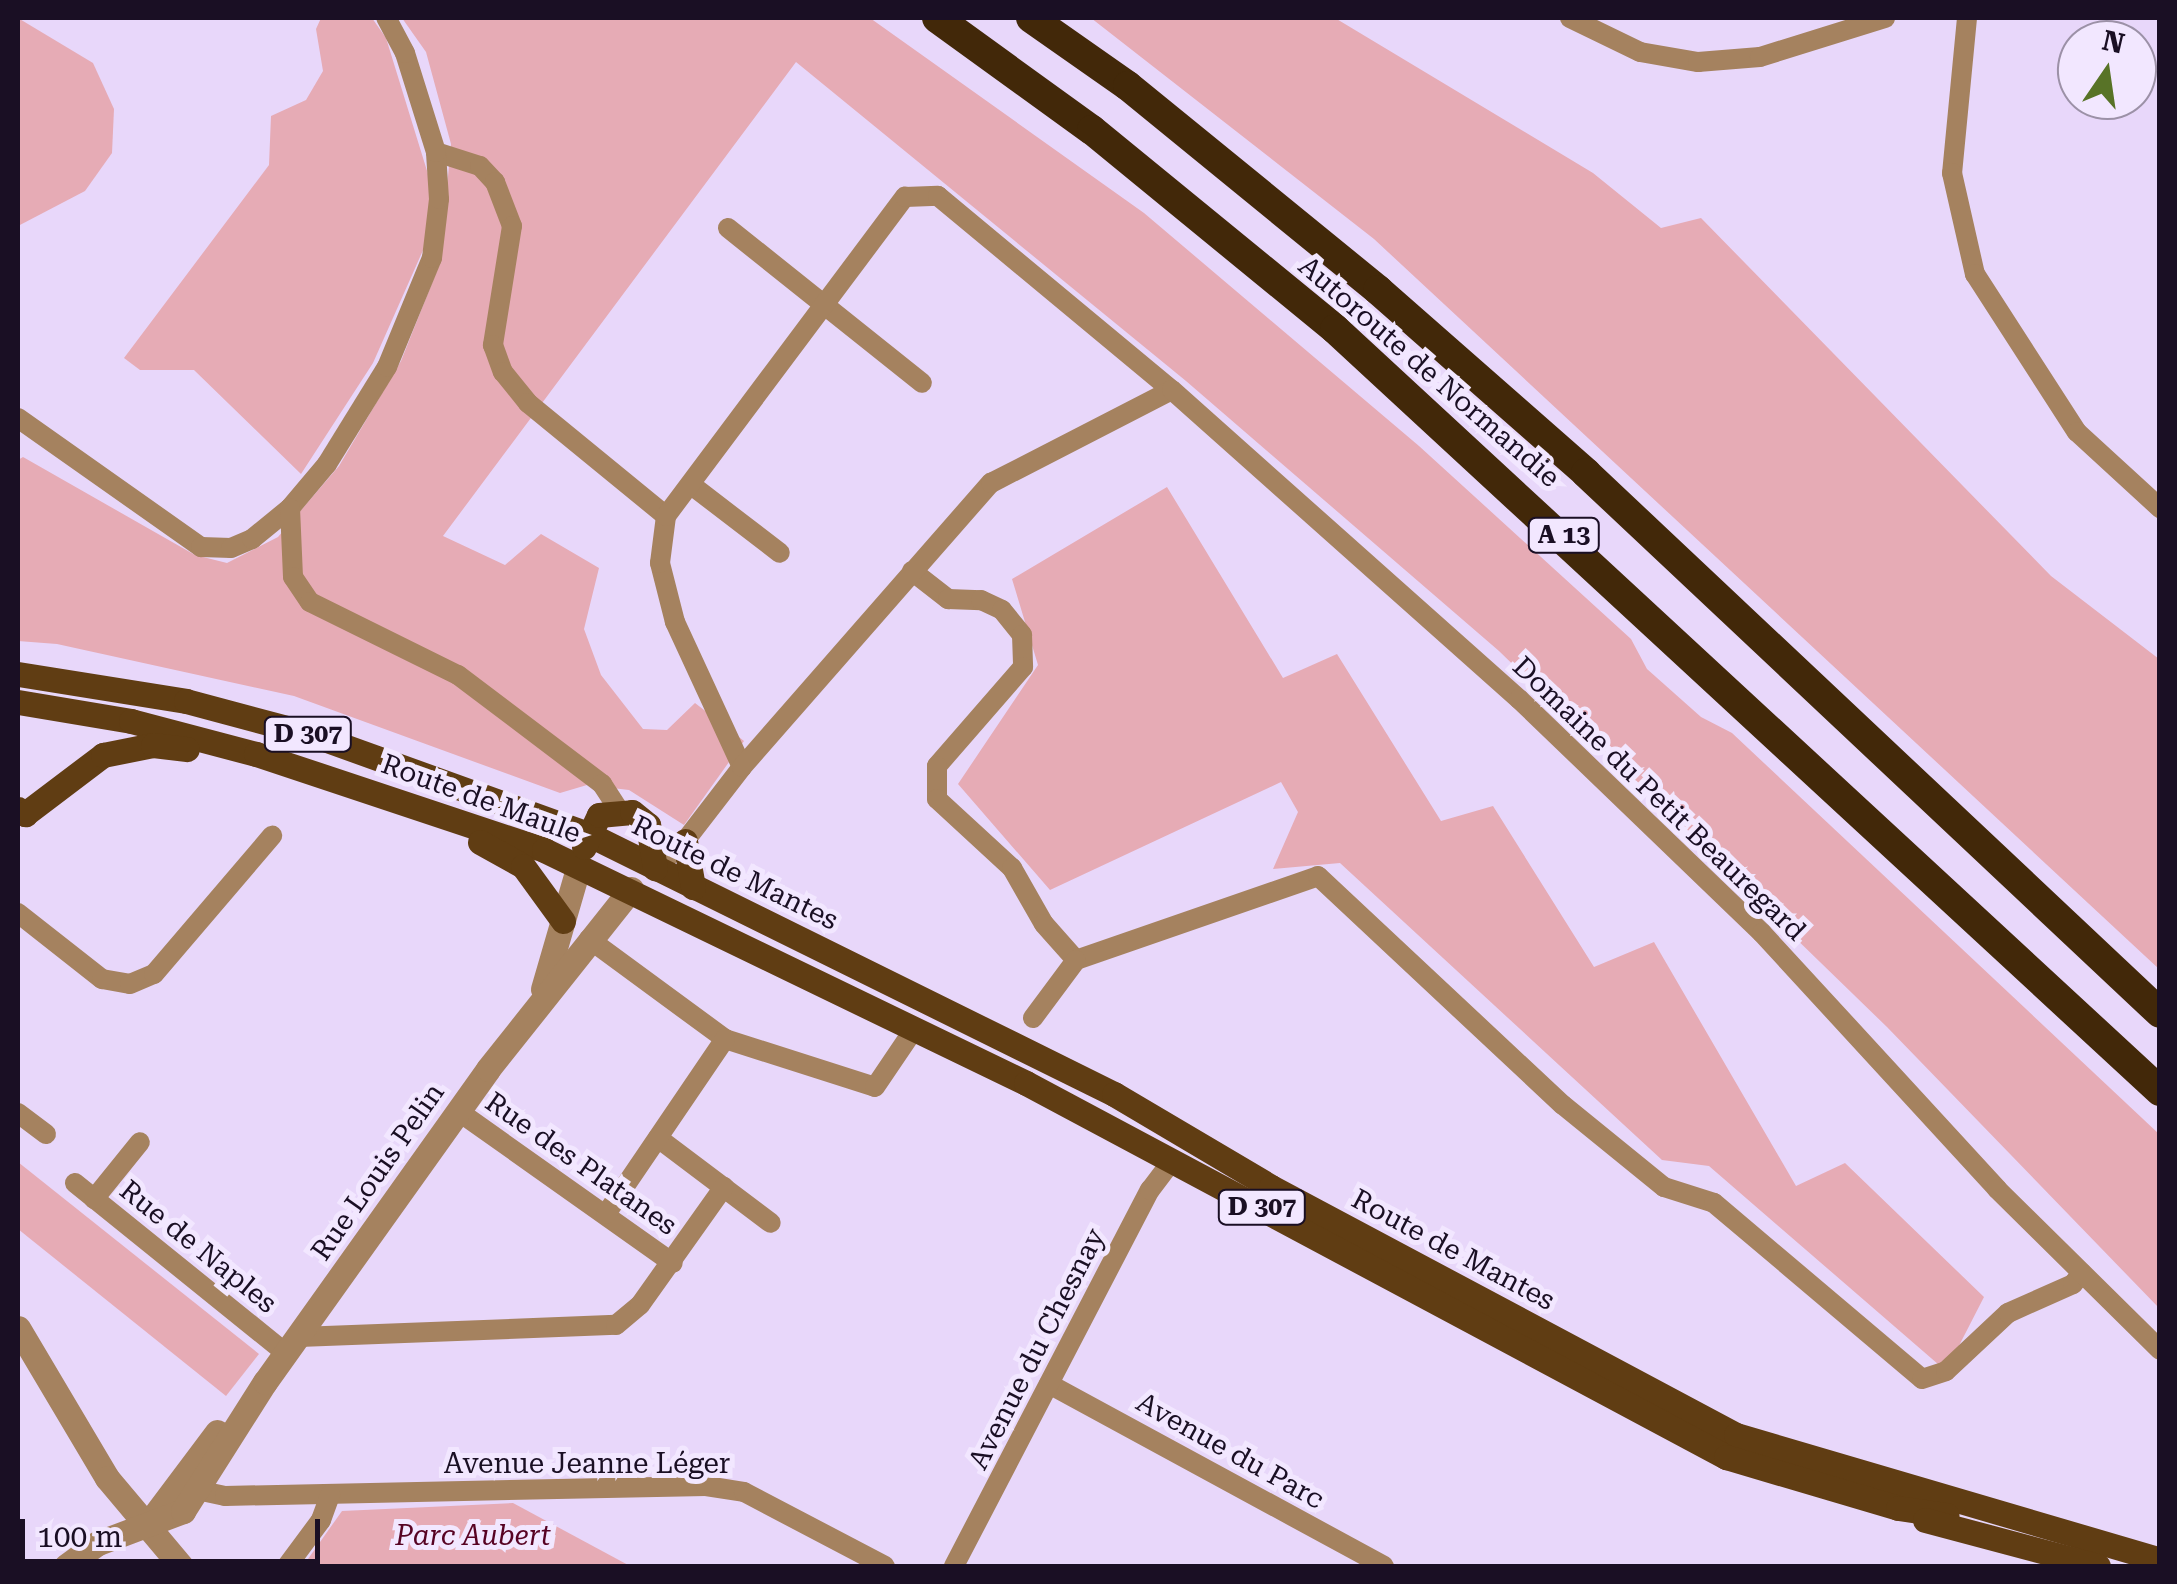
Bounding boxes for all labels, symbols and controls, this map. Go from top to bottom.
north arrow [2057,20,2157,120]
text: N [2099,24,2128,61]
street label: Autoroute de Normandie [1292,249,1566,495]
road number: A 13 [1526,515,1602,555]
street label: Domaine du Petit Beauregard [1506,650,1812,948]
road number: D 307 [263,714,353,754]
street label: Route de Maule [377,747,585,851]
street label: Route de Mantes [626,809,844,937]
street label: Rue Louis Pelin [304,1077,452,1267]
street label: Rue des Platanes [479,1085,683,1243]
street label: Rue de Naples [113,1174,283,1320]
street label: Route de Mantes [1346,1182,1560,1318]
road number: D 307 [1217,1187,1307,1227]
street label: Avenue du Chesnay [962,1223,1112,1475]
street label: Avenue du Parc [1130,1386,1330,1516]
street label: Avenue Jeanne Léger [444,1447,730,1481]
scale bar [25,1499,325,1561]
text: 100 m [37,1519,122,1554]
park label: Parc Aubert [395,1519,551,1553]

